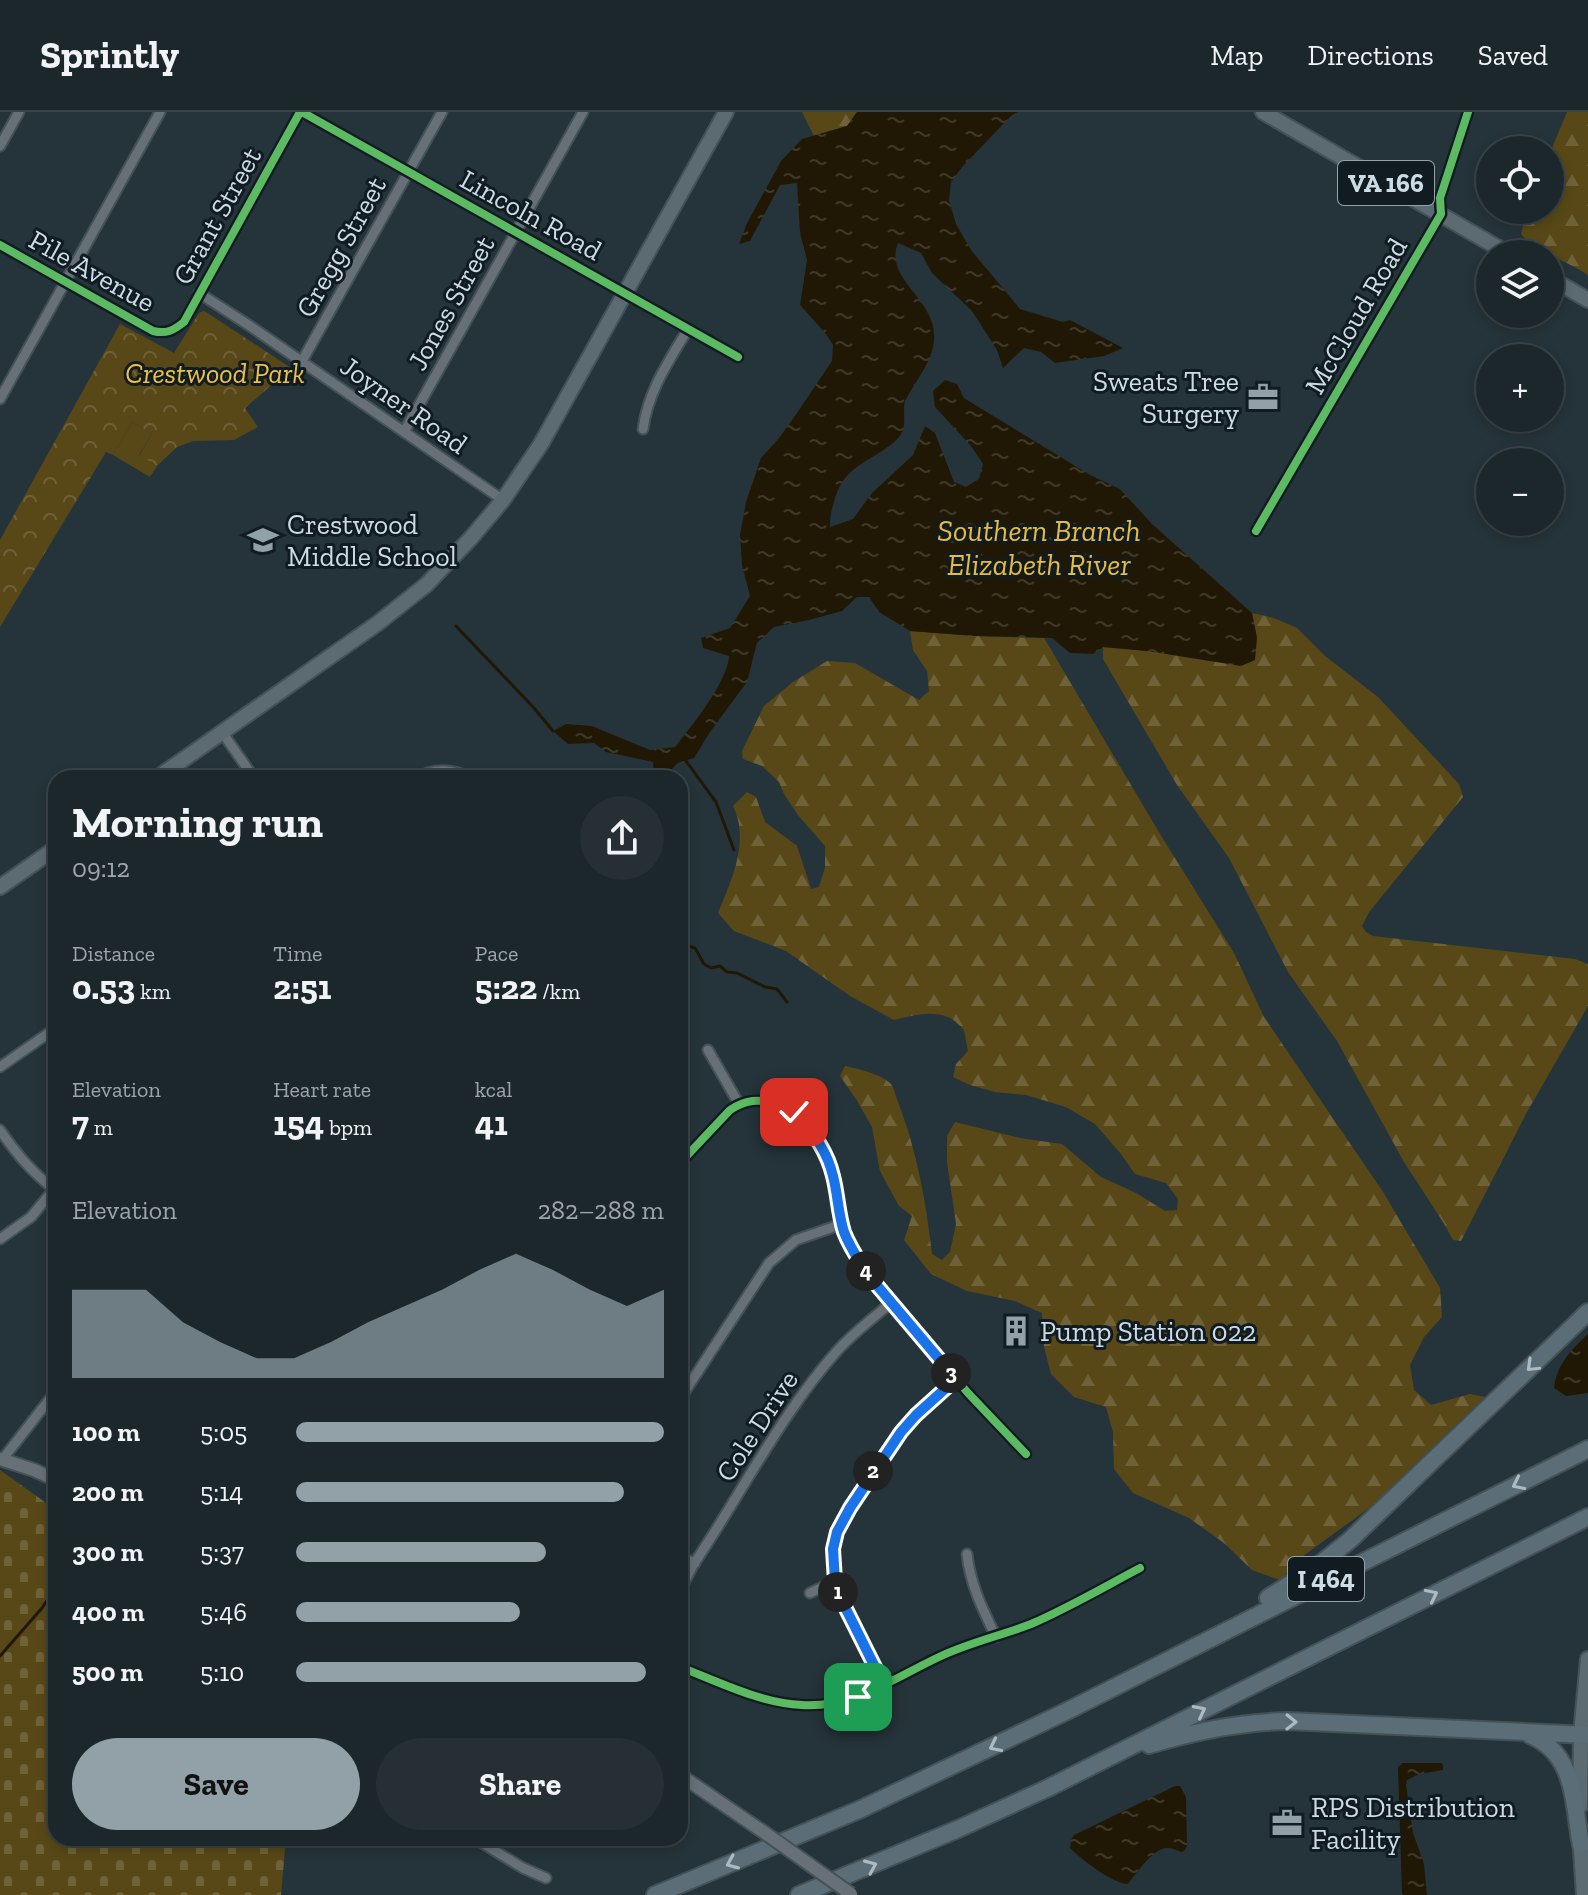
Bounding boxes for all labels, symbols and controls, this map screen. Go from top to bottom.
text: Sprintly [40,32,179,78]
text: Map [1210,39,1263,72]
text: Directions [1307,39,1434,72]
text: Saved [1478,39,1548,72]
map controls [1476,136,1564,536]
button: locate [1476,136,1564,224]
street label: Grant Street [166,141,268,290]
road number: VA 166 [1338,161,1434,205]
street label: Lincoln Road [455,163,607,267]
street label: Gregg Street [289,171,393,323]
street label: Pile Avenue [23,223,161,319]
street label: Jones Street [401,230,502,376]
street label: McCloud Road [1298,232,1414,400]
button: layers [1476,240,1564,328]
button: + [1476,344,1564,432]
street label: Joyner Road [334,349,474,461]
park label: Crestwood Park [125,357,305,390]
place label: Sweats Tree Surgery [1093,365,1240,430]
office icon: Sweats Tree Surgery [1246,380,1280,414]
button: − [1476,448,1564,536]
place label: Crestwood Middle School [287,508,457,573]
water label: Southern Branch Elizabeth River [937,513,1141,583]
school or university icon: Crestwood Middle School [246,523,280,557]
text: Morning run [72,795,323,848]
button: share [580,796,664,880]
text: 09:12 [72,852,130,884]
text: Distance [72,940,155,967]
text: Time [273,940,322,967]
text: Pace [475,940,518,967]
text: 0.53 [72,967,135,1008]
text: 2:51 [273,967,332,1008]
text: 5:22 [475,967,537,1008]
text: km [135,978,171,1005]
text: /km [537,978,580,1005]
text: Elevation [72,1076,161,1103]
text: Heart rate [273,1076,371,1103]
text: kcal [475,1076,512,1103]
pin [760,1078,828,1146]
icon: check [772,1090,816,1134]
text: 7 [72,1103,89,1144]
text: 154 [273,1103,324,1144]
text: 41 [475,1103,508,1144]
text: m [89,1114,113,1141]
text: bpm [324,1114,372,1141]
text: Elevation [72,1194,177,1226]
text: 282–288 m [538,1194,664,1226]
pin: 4 [846,1251,886,1291]
text: 4 [860,1257,872,1284]
building icon: Pump Station 022 [999,1314,1033,1348]
place label: Pump Station 022 [1040,1315,1257,1348]
pin: 3 [931,1353,971,1393]
one-way arrow [1527,1356,1541,1371]
text: 3 [945,1359,957,1386]
street label: Cole Drive [709,1364,805,1488]
text: 100 m [72,1416,140,1448]
text: 5:05 [200,1416,247,1448]
pin: 2 [853,1451,893,1491]
text: 2 [867,1457,879,1484]
one-way arrow [1512,1474,1527,1489]
text: 200 m [72,1476,144,1508]
text: 5:14 [200,1476,243,1508]
text: 300 m [72,1536,143,1568]
text: 5:37 [200,1536,244,1568]
road number: I 464 [1288,1557,1364,1601]
pin: 1 [818,1572,858,1612]
text: 1 [834,1578,842,1605]
one-way arrow [1424,1589,1439,1604]
text: 400 m [72,1596,144,1628]
text: 5:46 [200,1596,247,1628]
text: 500 m [72,1656,143,1688]
text: 5:10 [200,1656,244,1688]
pin [824,1663,892,1731]
icon: arrive [836,1675,880,1719]
one-way arrow [1191,1705,1206,1721]
one-way arrow [1285,1713,1298,1730]
one-way arrow [989,1736,1003,1752]
button: Save [72,1738,360,1830]
button: Share [376,1738,664,1830]
place label: RPS Distribution Facility [1311,1791,1515,1856]
office icon: RPS Distribution Facility [1270,1806,1304,1840]
one-way arrow [726,1854,740,1870]
one-way arrow [863,1859,877,1875]

